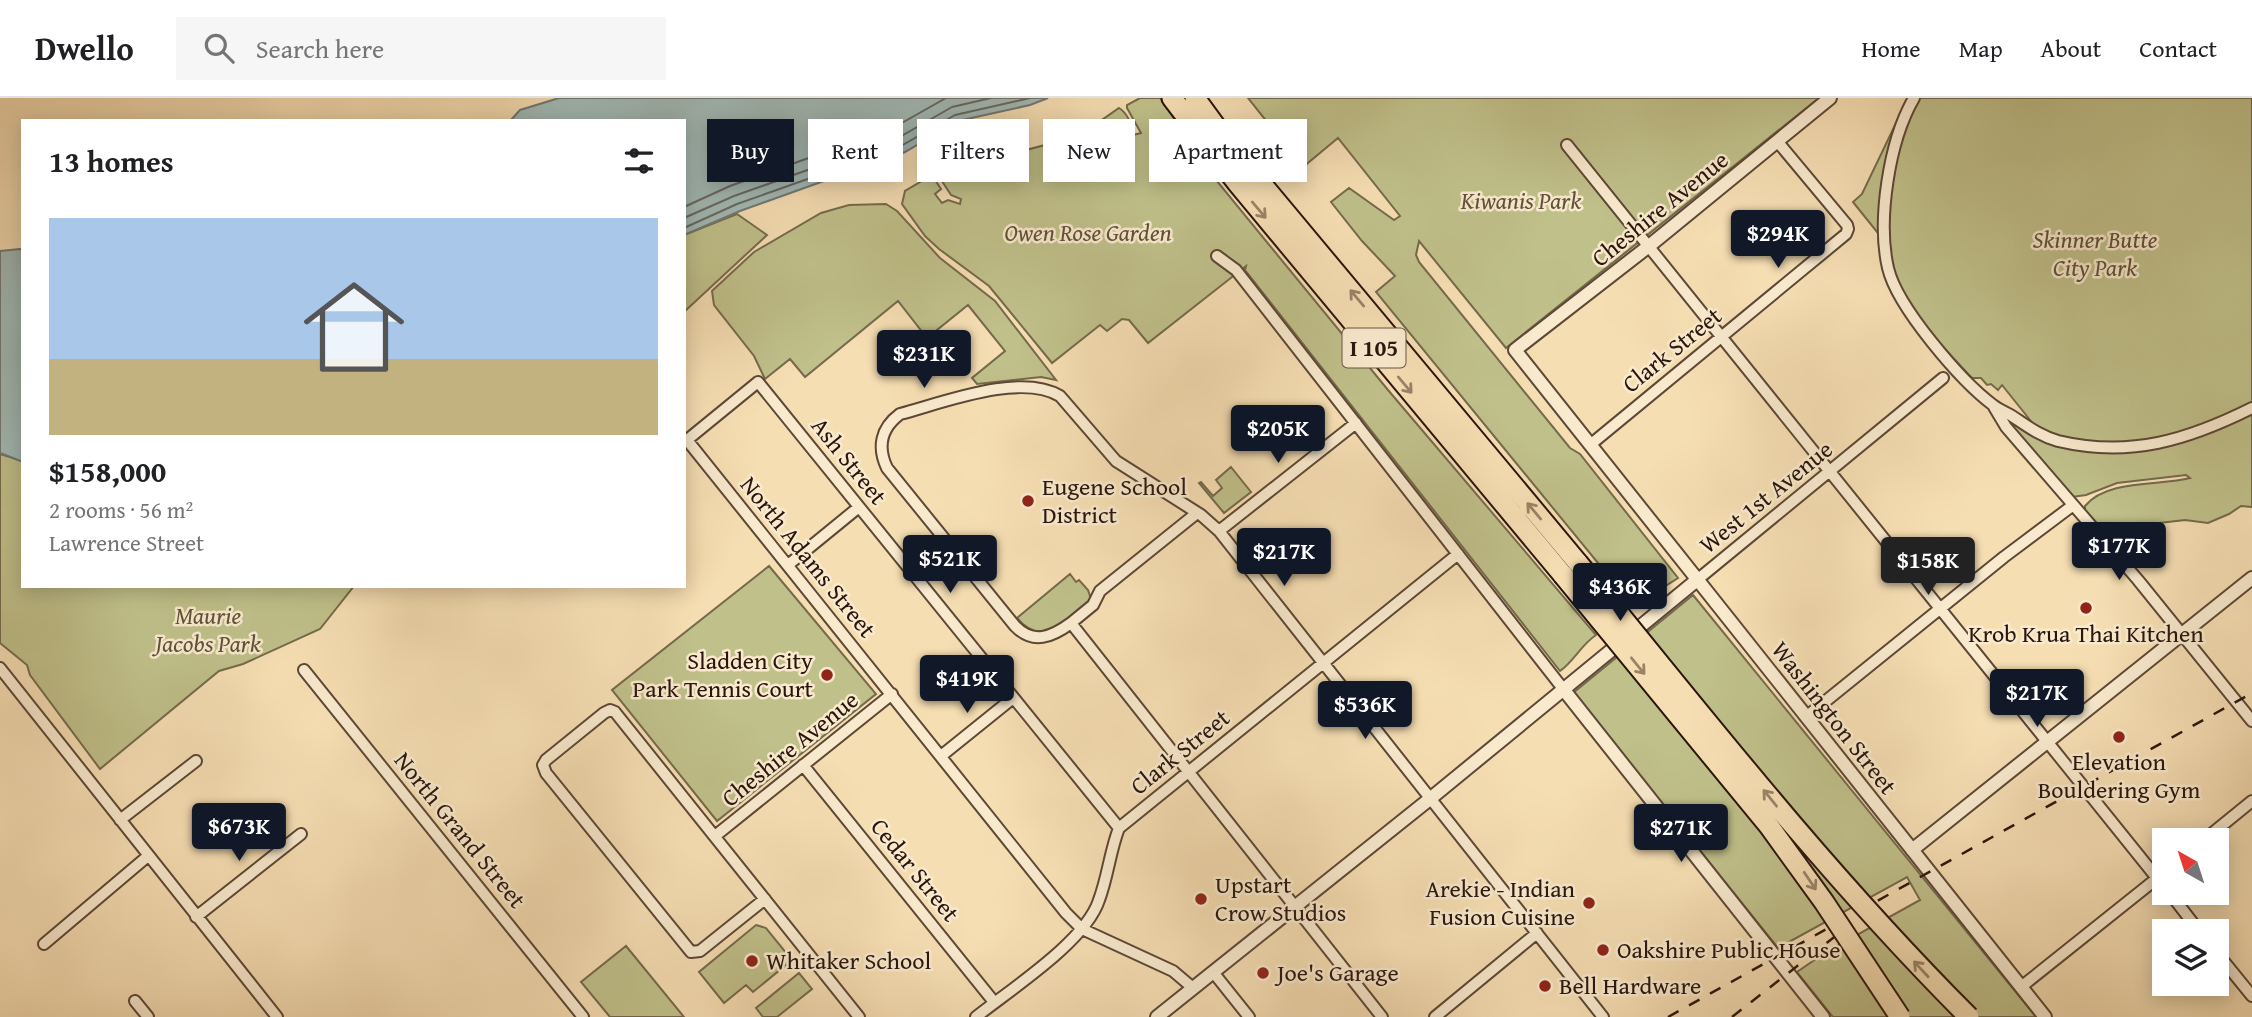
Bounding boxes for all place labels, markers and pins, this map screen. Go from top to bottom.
pin: $294K [1729,211,1827,270]
pin: $231K [875,330,973,390]
pin: $205K [1229,406,1327,465]
place label: Eugene School District [1042,469,1187,532]
marker: Eugene School District [1020,493,1036,509]
pin: $177K [2070,522,2168,582]
pin: $217K [1235,528,1333,588]
pin: $521K [901,536,999,595]
pin: $158K [1879,538,1977,597]
pin: $436K [1571,564,1669,623]
marker: Krob Krua Thai Kitchen [2078,600,2094,616]
place label: Krob Krua Thai Kitchen [1968,616,2204,651]
place label: Sladden City Park Tennis Court [632,643,814,706]
pin: $419K [918,656,1016,715]
marker: Sladden City Park Tennis Court [819,667,835,683]
pin: $217K [1988,670,2086,729]
pin: $536K [1316,682,1414,741]
marker: Elevation Bouldering Gym [2111,729,2127,745]
place label: Elevation Bouldering Gym [2038,744,2201,807]
pin: $673K [190,804,288,863]
pin: $271K [1632,804,1730,864]
place label: Upstart Crow Studios [1215,867,1346,930]
place label: Arekie - Indian Fusion Cuisine [1425,871,1576,934]
marker: Upstart Crow Studios [1193,891,1209,907]
marker: Arekie - Indian Fusion Cuisine [1581,895,1597,911]
place label: Oakshire Public House [1617,932,1841,967]
marker: Oakshire Public House [1595,942,1611,958]
place label: Whitaker School [766,943,932,978]
marker: Whitaker School [744,953,760,969]
place label: Joe's Garage [1274,955,1399,990]
marker: Joe's Garage [1255,965,1271,981]
place label: Bell Hardware [1559,968,1701,1003]
marker: Bell Hardware [1537,978,1553,994]

